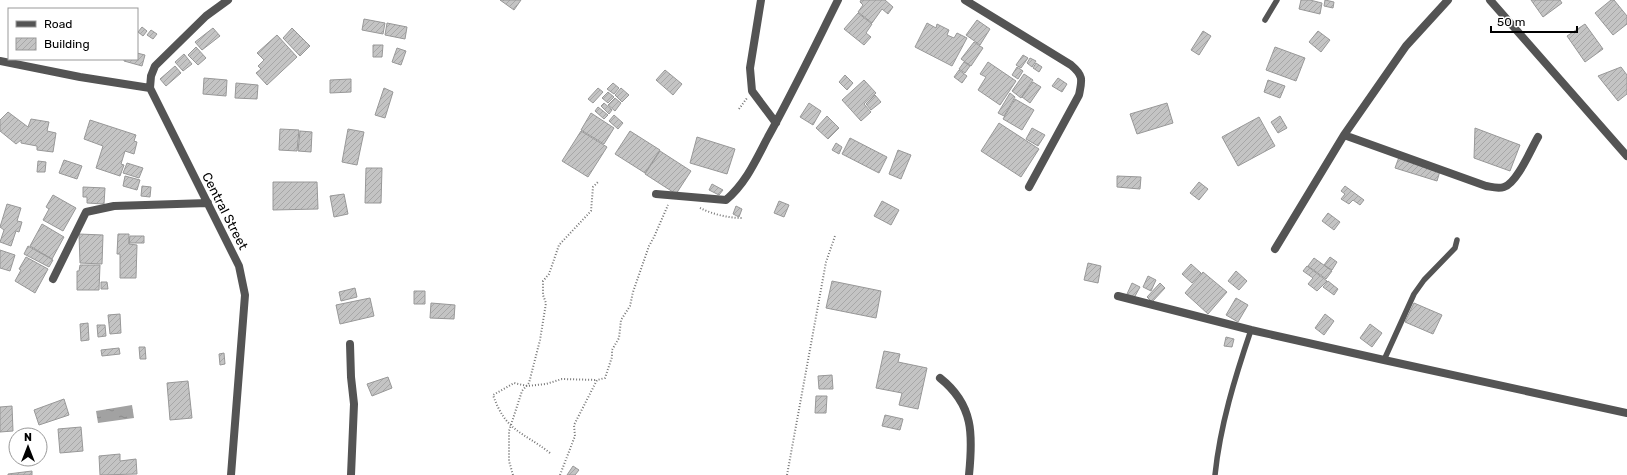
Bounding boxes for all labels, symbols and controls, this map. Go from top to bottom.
legend [8,8,138,60]
scale bar [1491,8,1577,34]
text: 50 m [1497,15,1525,29]
text: Road [44,17,72,31]
text: Building [44,37,90,51]
street label: Central Street [199,170,251,252]
north arrow [8,427,48,467]
text: N [24,431,32,444]

